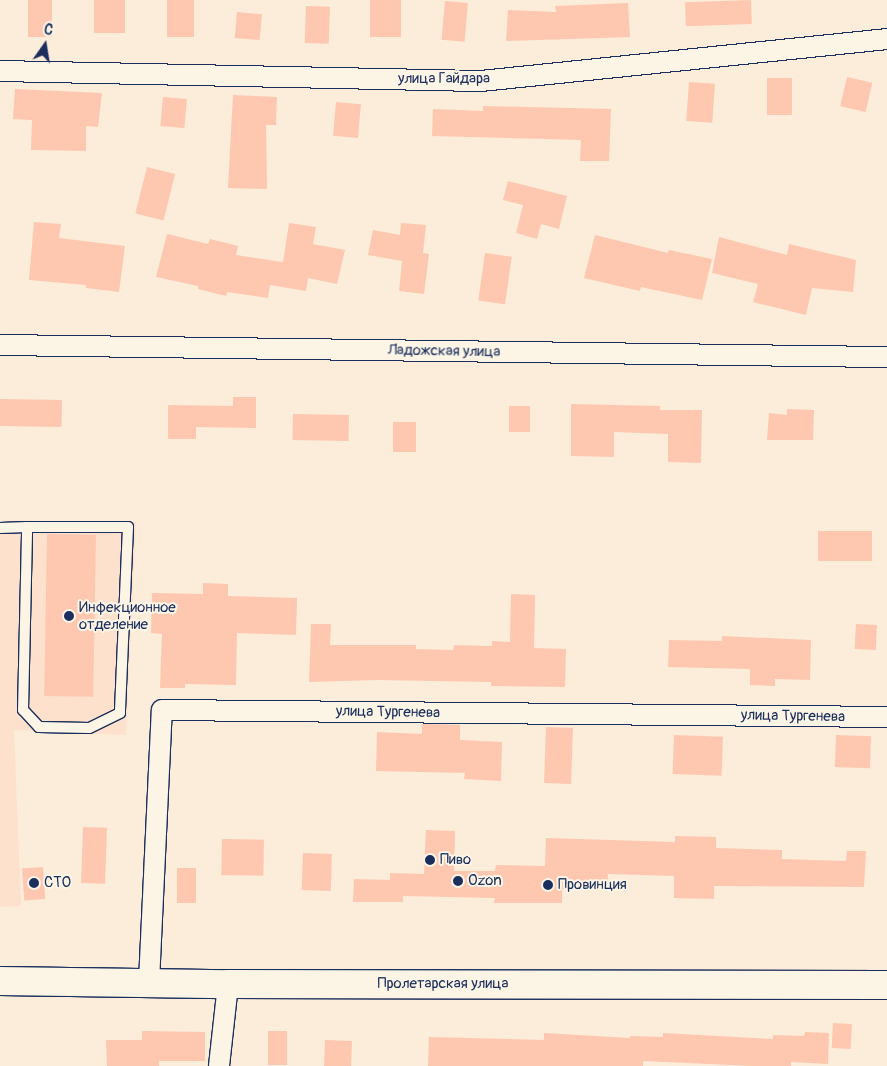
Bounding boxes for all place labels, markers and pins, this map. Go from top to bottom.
place label: Инфекционное отделение [79,598,176,633]
marker: Инфекционное отделение [63,610,75,622]
place label: Пиво [440,851,471,869]
marker: Пиво [424,854,436,866]
place label: Ozon [468,872,502,890]
place label: СТО [44,874,71,892]
marker: Ozon [452,875,464,887]
place label: Провинция [558,876,627,894]
marker: СТО [28,877,40,889]
marker: Провинция [542,879,554,891]

